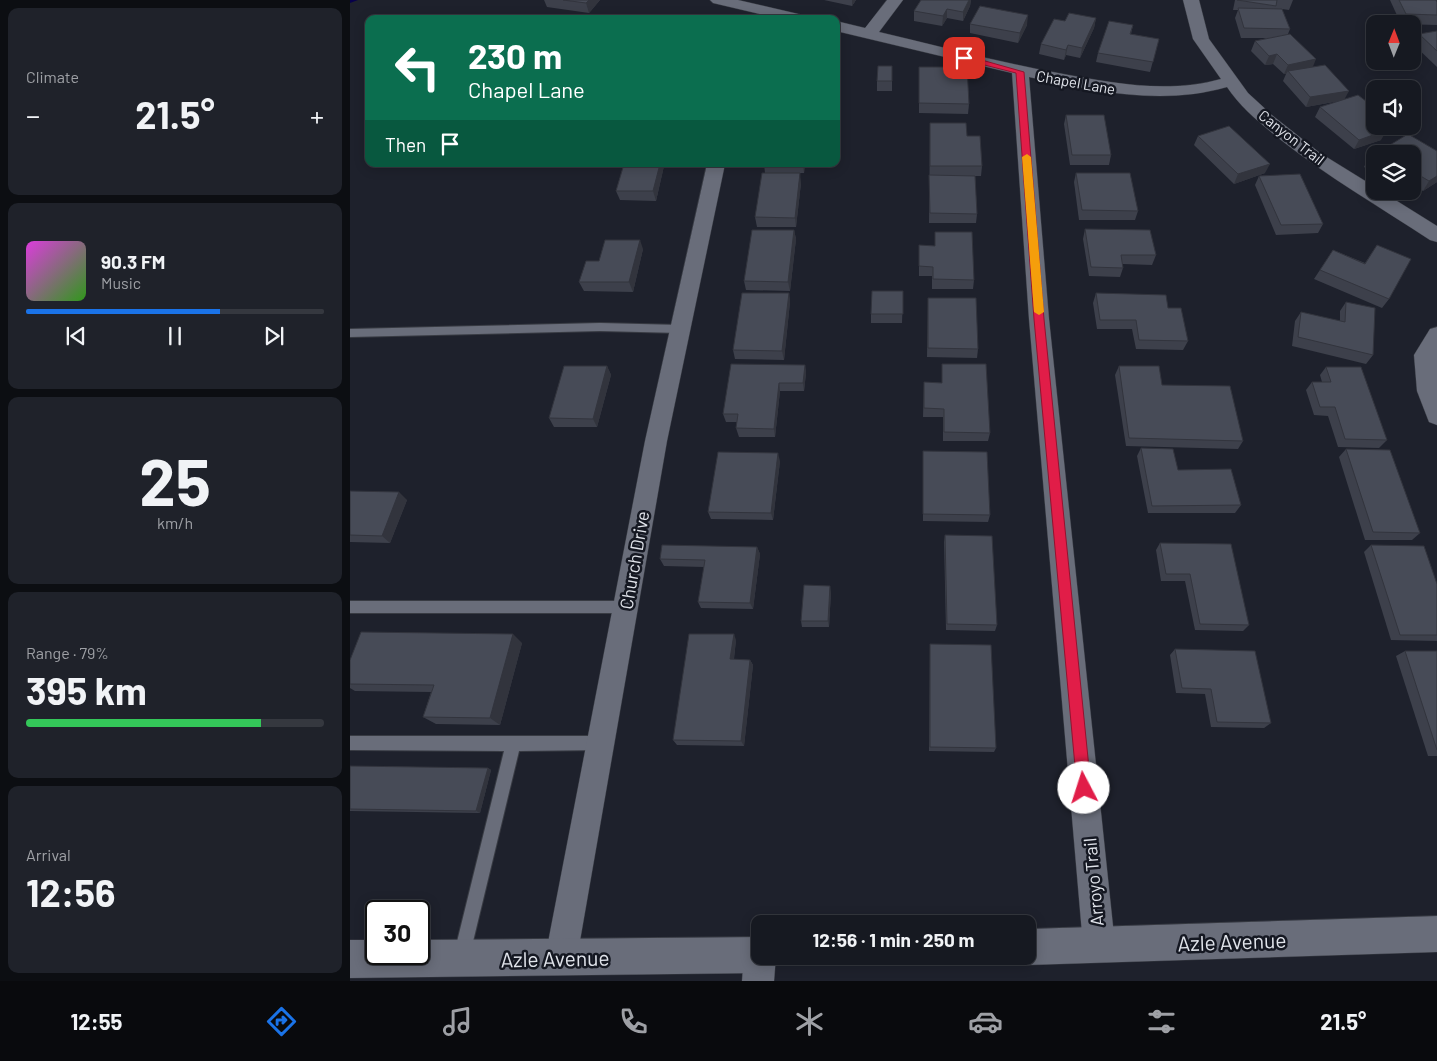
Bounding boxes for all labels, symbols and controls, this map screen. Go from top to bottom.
north arrow [1366,15,1421,70]
map controls [1366,15,1421,200]
text: 230 m [468,34,562,76]
icon: left [385,35,450,100]
pin [943,37,985,79]
icon: arrive [950,44,978,72]
street label: Chapel Lane [1035,66,1117,98]
text: Climate [26,67,79,86]
text: Chapel Lane [468,76,585,102]
button: sound [1366,80,1421,135]
text: 21.5° [135,91,215,137]
text: − [26,98,40,132]
text: + [310,98,324,132]
street label: Canyon Trail [1255,106,1329,168]
icon: arrive [436,130,464,158]
text: Then [385,133,426,156]
button: layers [1366,145,1421,200]
text: 90.3 FM [101,250,165,273]
text: Music [101,273,141,292]
icon: previous [62,322,90,350]
icon: pause [161,322,189,350]
icon: next [260,322,288,350]
text: 25 [139,441,211,519]
street label: Church Drive [615,509,653,611]
text: km/h [157,513,193,532]
text: Range · 79% [26,643,109,662]
text: 395 km [26,667,147,713]
position arrow [1057,761,1109,813]
street label: Arroyo Trail [1078,837,1108,927]
text: Arrival [26,845,71,864]
text: 12:56 [26,869,115,915]
speed limit sign: 30 [365,900,430,965]
street label: Azle Avenue [1177,927,1287,955]
text: 12:56 · 1 min · 250 m [813,928,974,951]
street label: Azle Avenue [500,945,610,971]
icon: directions [264,1004,299,1039]
icon: music [440,1004,475,1039]
icon: phone [616,1004,651,1039]
icon: climate [792,1004,827,1039]
icon: car [968,1004,1003,1039]
icon: filters [1144,1004,1179,1039]
text: 12:55 [71,1008,122,1034]
text: 21.5° [1320,1008,1366,1034]

